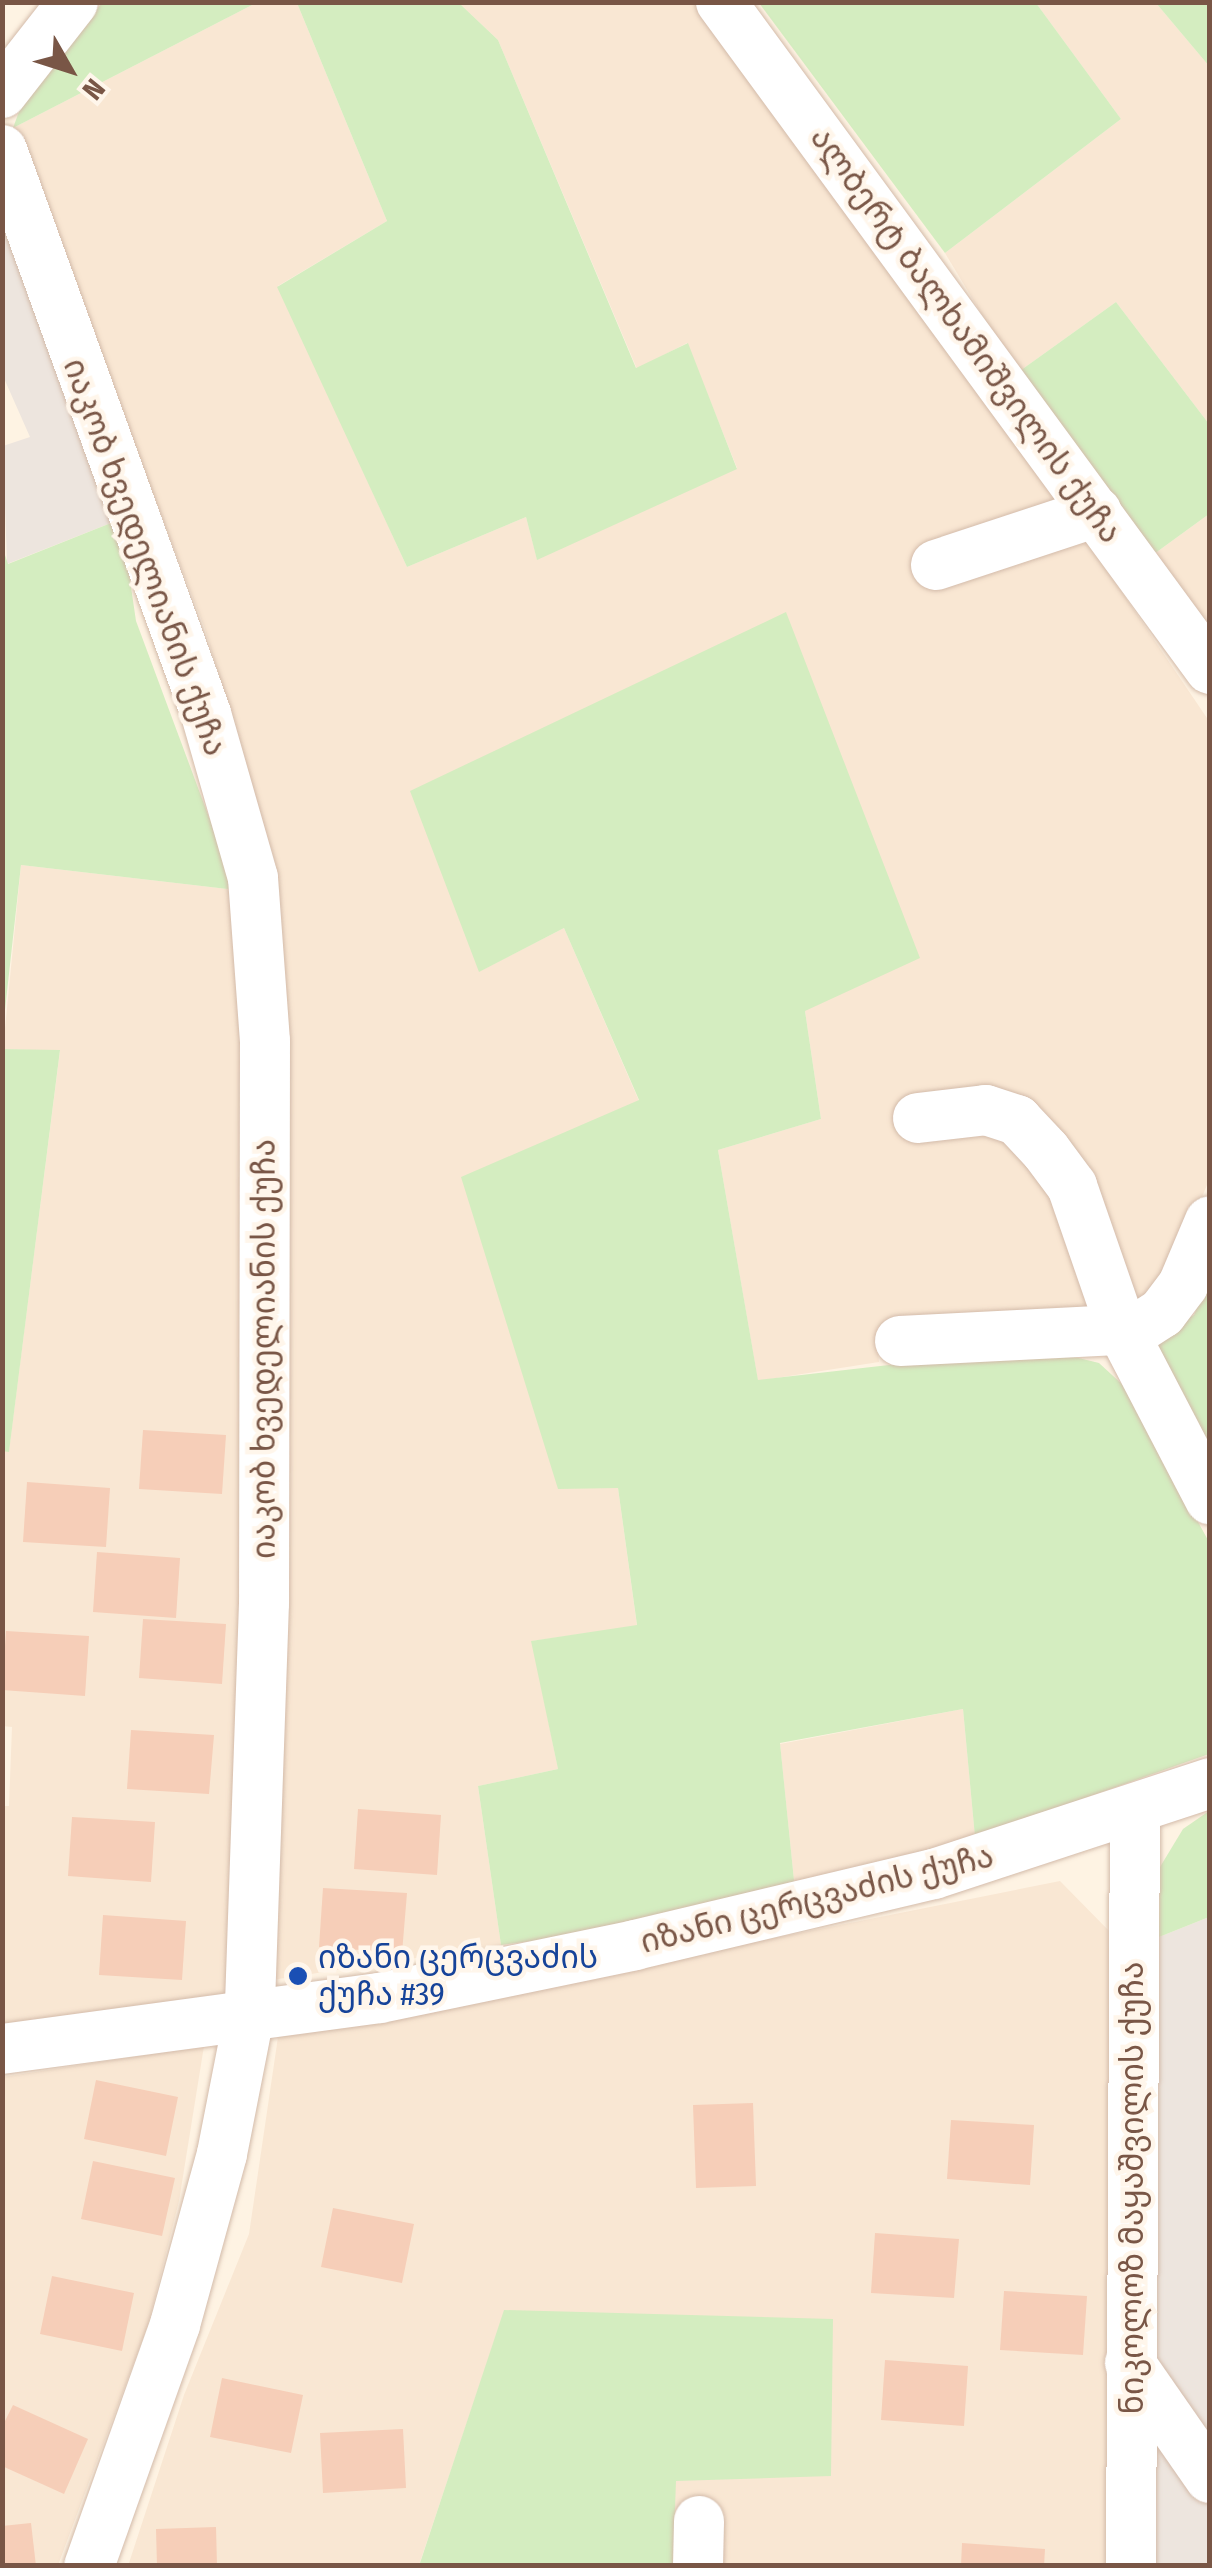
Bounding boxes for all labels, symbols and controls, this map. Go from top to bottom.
north arrow [20,20,120,120]
text: N [76,72,112,106]
street label: ალბერტ ბალხამიშვილის ქუჩა [802,120,1130,550]
street label: იაკობ ხვედელიანის ქუჩა [55,353,235,761]
street label: იაკობ ხვედელიანის ქუჩა [245,1139,283,1559]
street label: იზანი ცერცვაძის ქუჩა [637,1837,997,1961]
place label: იზანი ცერცვაძის ქუჩა #39 [318,1939,598,2014]
street label: ნიკოლოზ მაყაშვილის ქუჩა [1113,1962,1151,2414]
marker: იზანი ცერცვაძის ქუჩა #39 [287,1965,309,1987]

